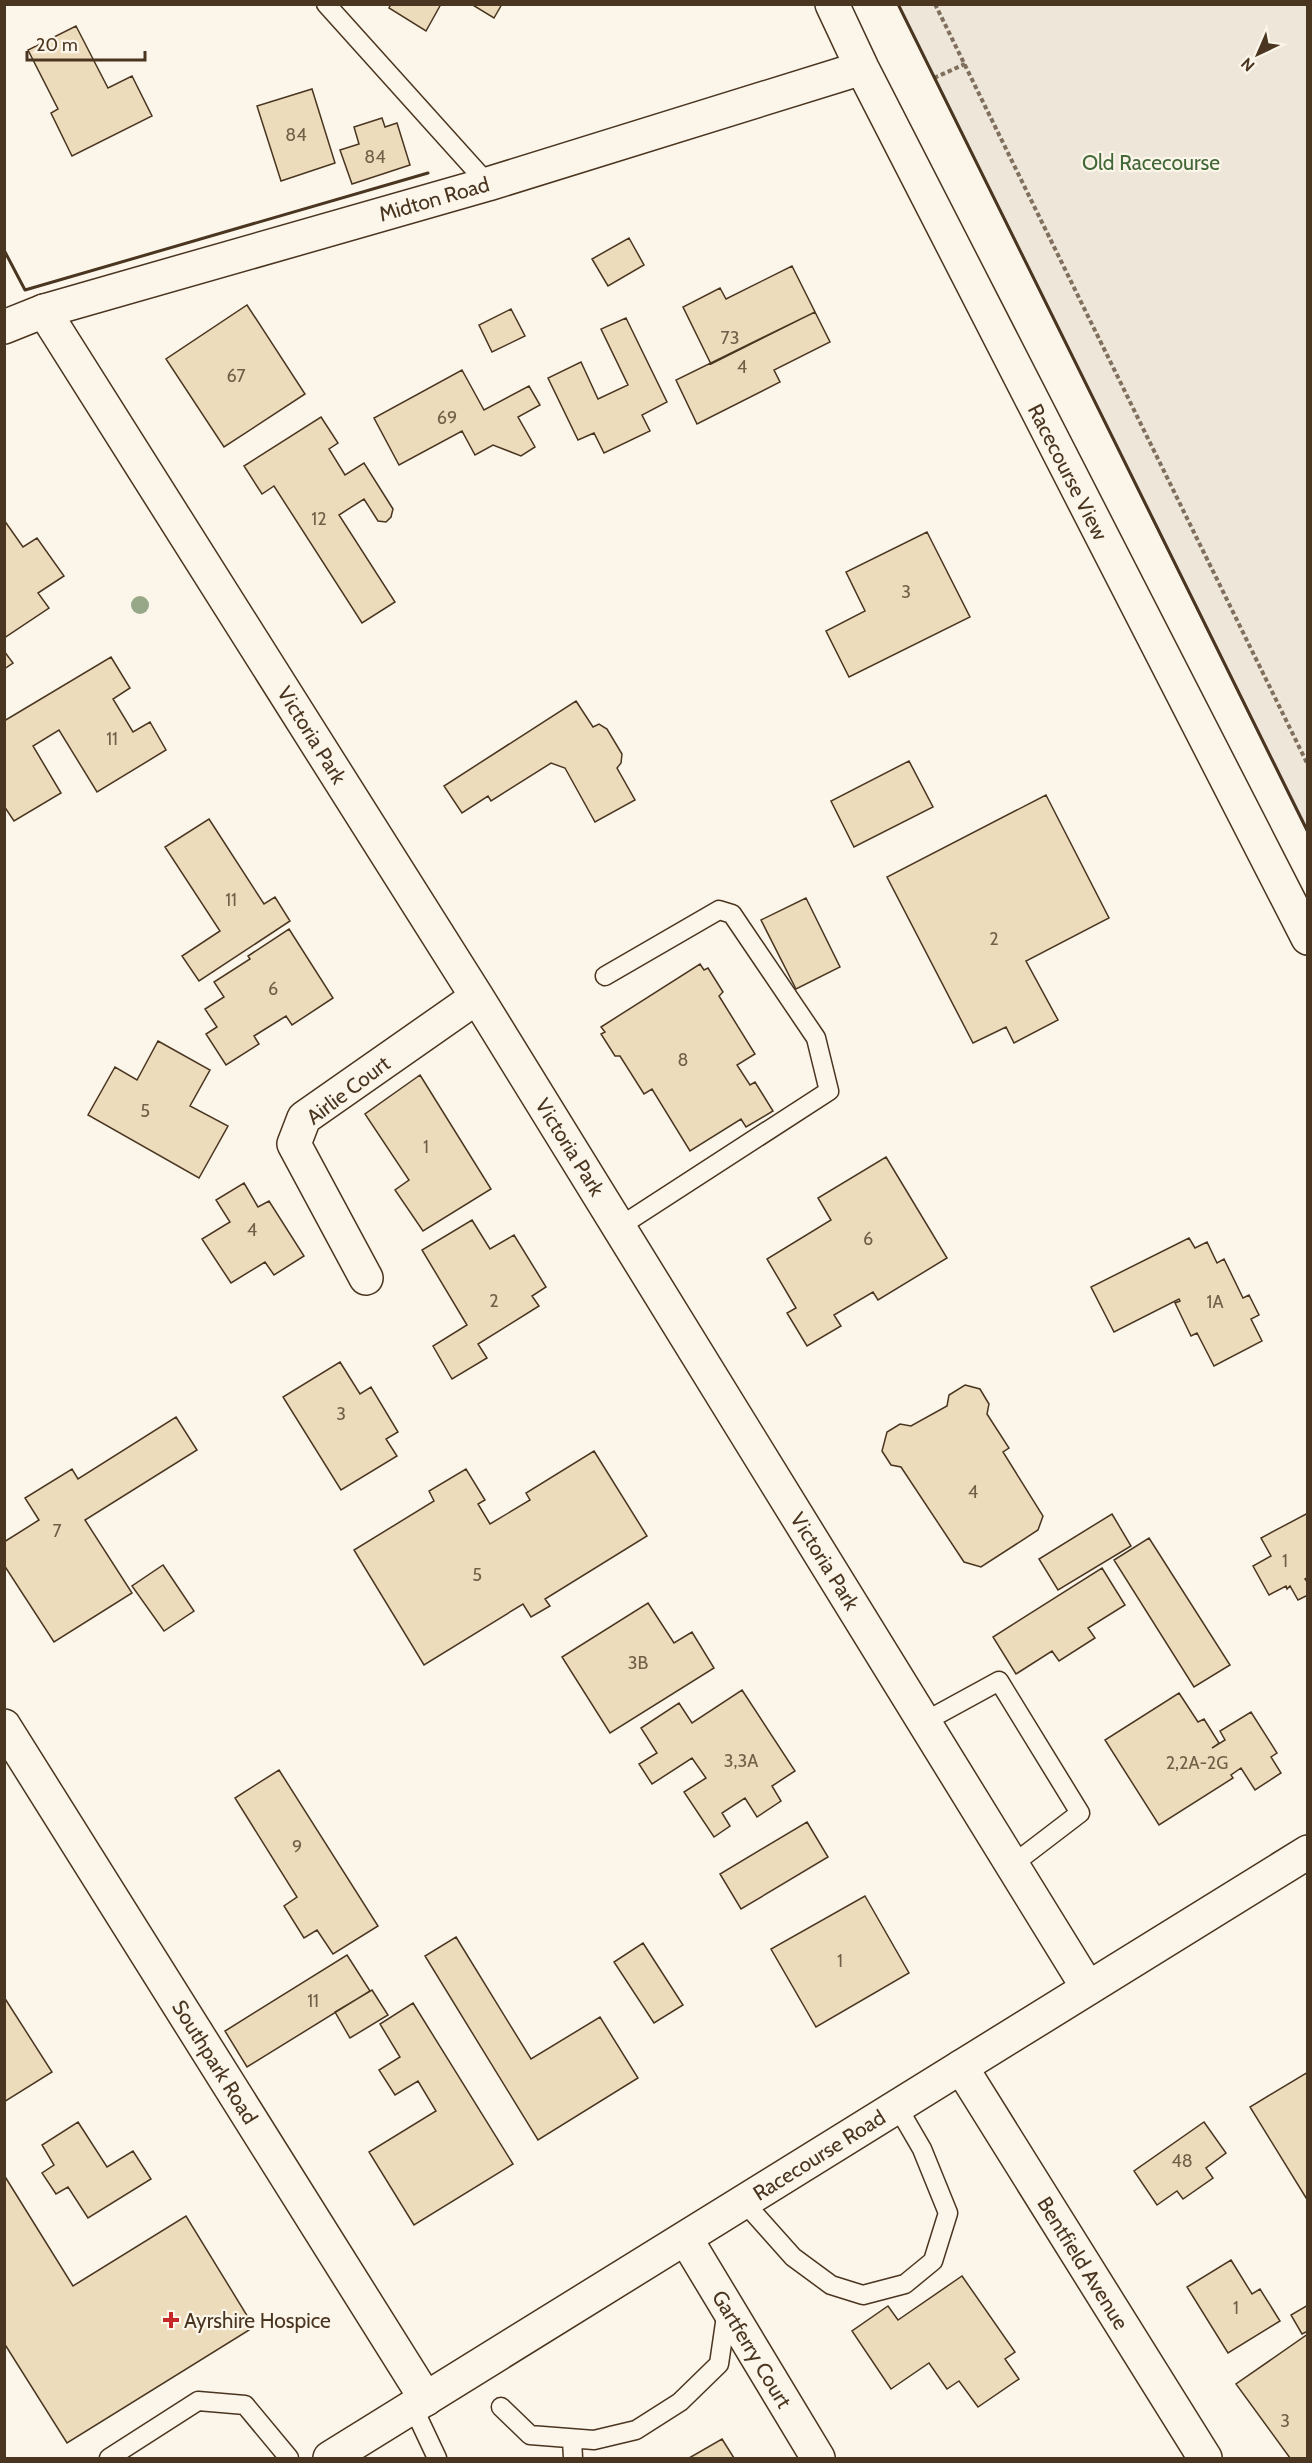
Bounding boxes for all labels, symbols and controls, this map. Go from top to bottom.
scale bar [27,24,146,62]
north arrow [1228,24,1288,84]
text: 20 m [36,34,78,56]
text: N [1237,54,1259,75]
house number: 84 [285,124,307,146]
house number: 84 [364,146,386,168]
park label: Old Racecourse [1082,150,1220,175]
street label: Midton Road [376,171,492,227]
house number: 73 [721,327,739,349]
house number: 4 [737,356,747,378]
house number: 67 [226,365,246,387]
street label: Racecourse View [1023,400,1113,544]
house number: 69 [437,407,457,429]
house number: 12 [311,508,327,530]
house number: 3 [901,581,911,603]
street label: Victoria Park [272,682,352,789]
house number: 11 [106,728,118,750]
house number: 11 [225,889,237,911]
house number: 2 [989,928,999,950]
house number: 6 [268,978,278,1000]
house number: 8 [678,1049,688,1071]
street label: Airlie Court [301,1051,395,1129]
street label: Victoria Park [530,1094,610,1201]
house number: 5 [140,1100,150,1122]
house number: 1 [423,1136,429,1158]
house number: 4 [247,1219,257,1241]
house number: 6 [863,1228,873,1250]
house number: 2 [489,1290,499,1312]
house number: 1A [1207,1291,1223,1313]
house number: 3 [336,1403,346,1425]
house number: 4 [968,1481,978,1503]
street label: Victoria Park [785,1508,865,1615]
house number: 7 [52,1520,62,1542]
house number: 1 [1282,1550,1288,1572]
house number: 5 [472,1564,482,1586]
house number: 3B [628,1652,648,1674]
house number: 3,3A [724,1750,758,1772]
house number: 2,2A-2G [1166,1752,1228,1774]
house number: 9 [292,1836,302,1858]
house number: 1 [837,1950,843,1972]
house number: 11 [307,1990,319,2012]
street label: Southpark Road [167,1995,263,2129]
street label: Racecourse Road [748,2104,890,2206]
house number: 48 [1171,2150,1193,2172]
street label: Bentfield Avenue [1032,2192,1134,2334]
street label: Gartferry Court [707,2286,797,2412]
house number: 1 [1233,2297,1239,2319]
place label: Ayrshire Hospice [184,2308,331,2333]
marker: Ayrshire Hospice [162,2311,180,2329]
house number: 3 [1280,2410,1290,2432]

